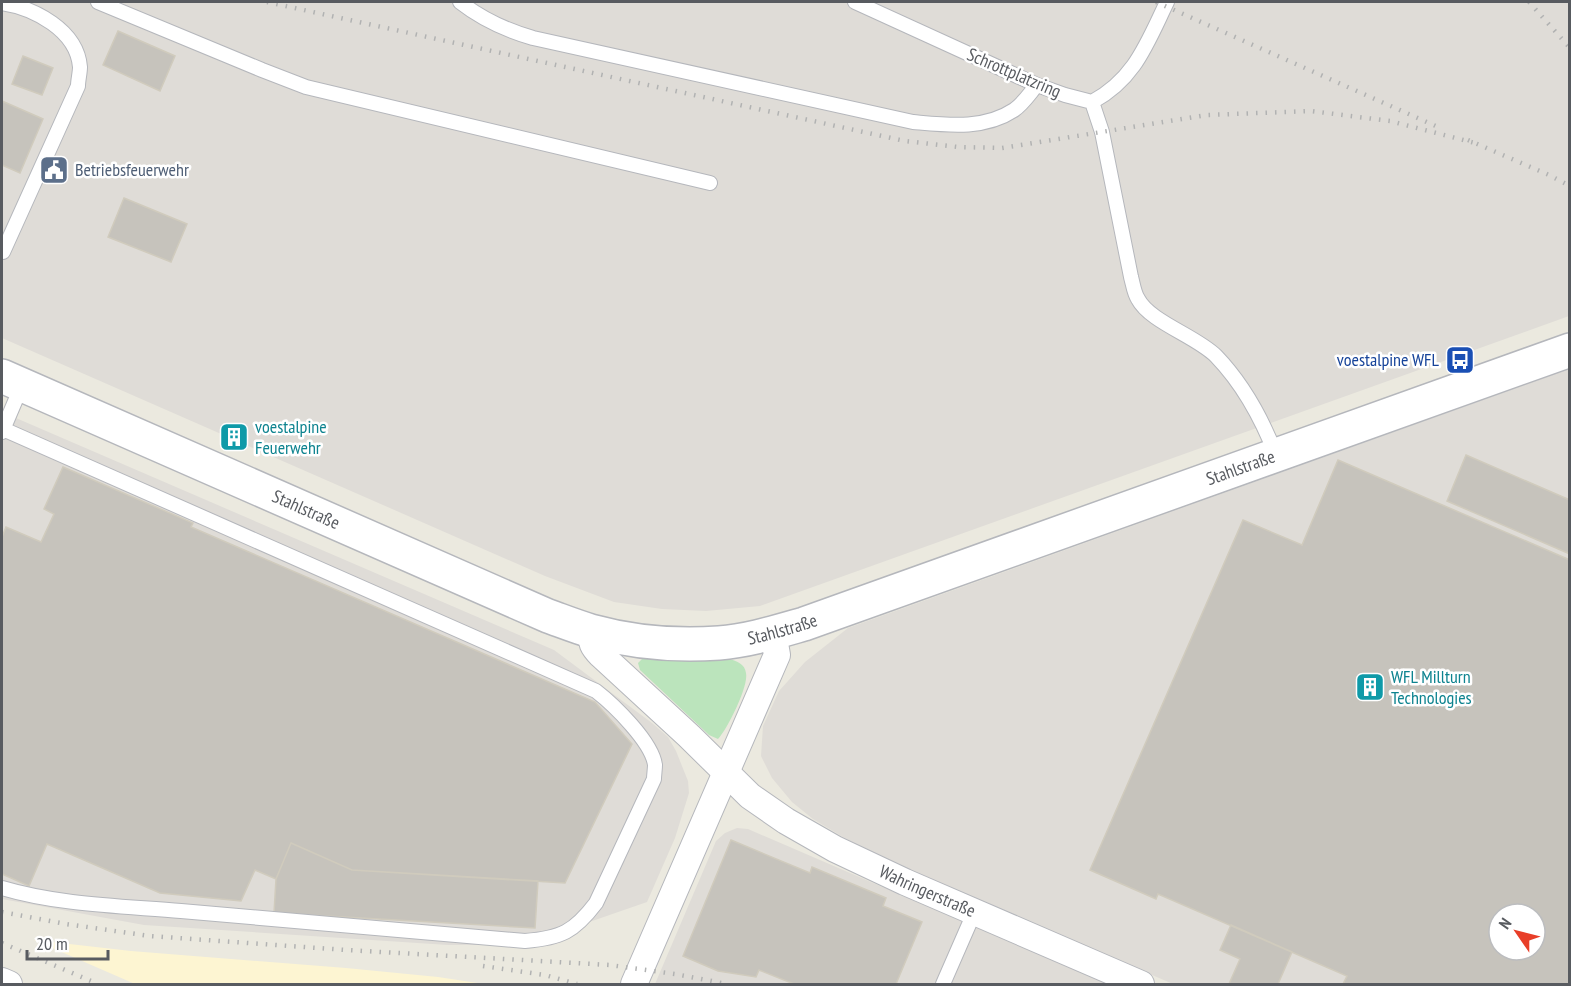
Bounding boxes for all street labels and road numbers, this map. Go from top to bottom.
street label: Schrottplatzring [964,42,1065,103]
street label: Stahlstraße [1203,445,1278,490]
street label: Stahlstraße [269,484,343,534]
street label: Stahlstraße [745,608,820,650]
street label: Wahringerstraße [876,860,979,922]

